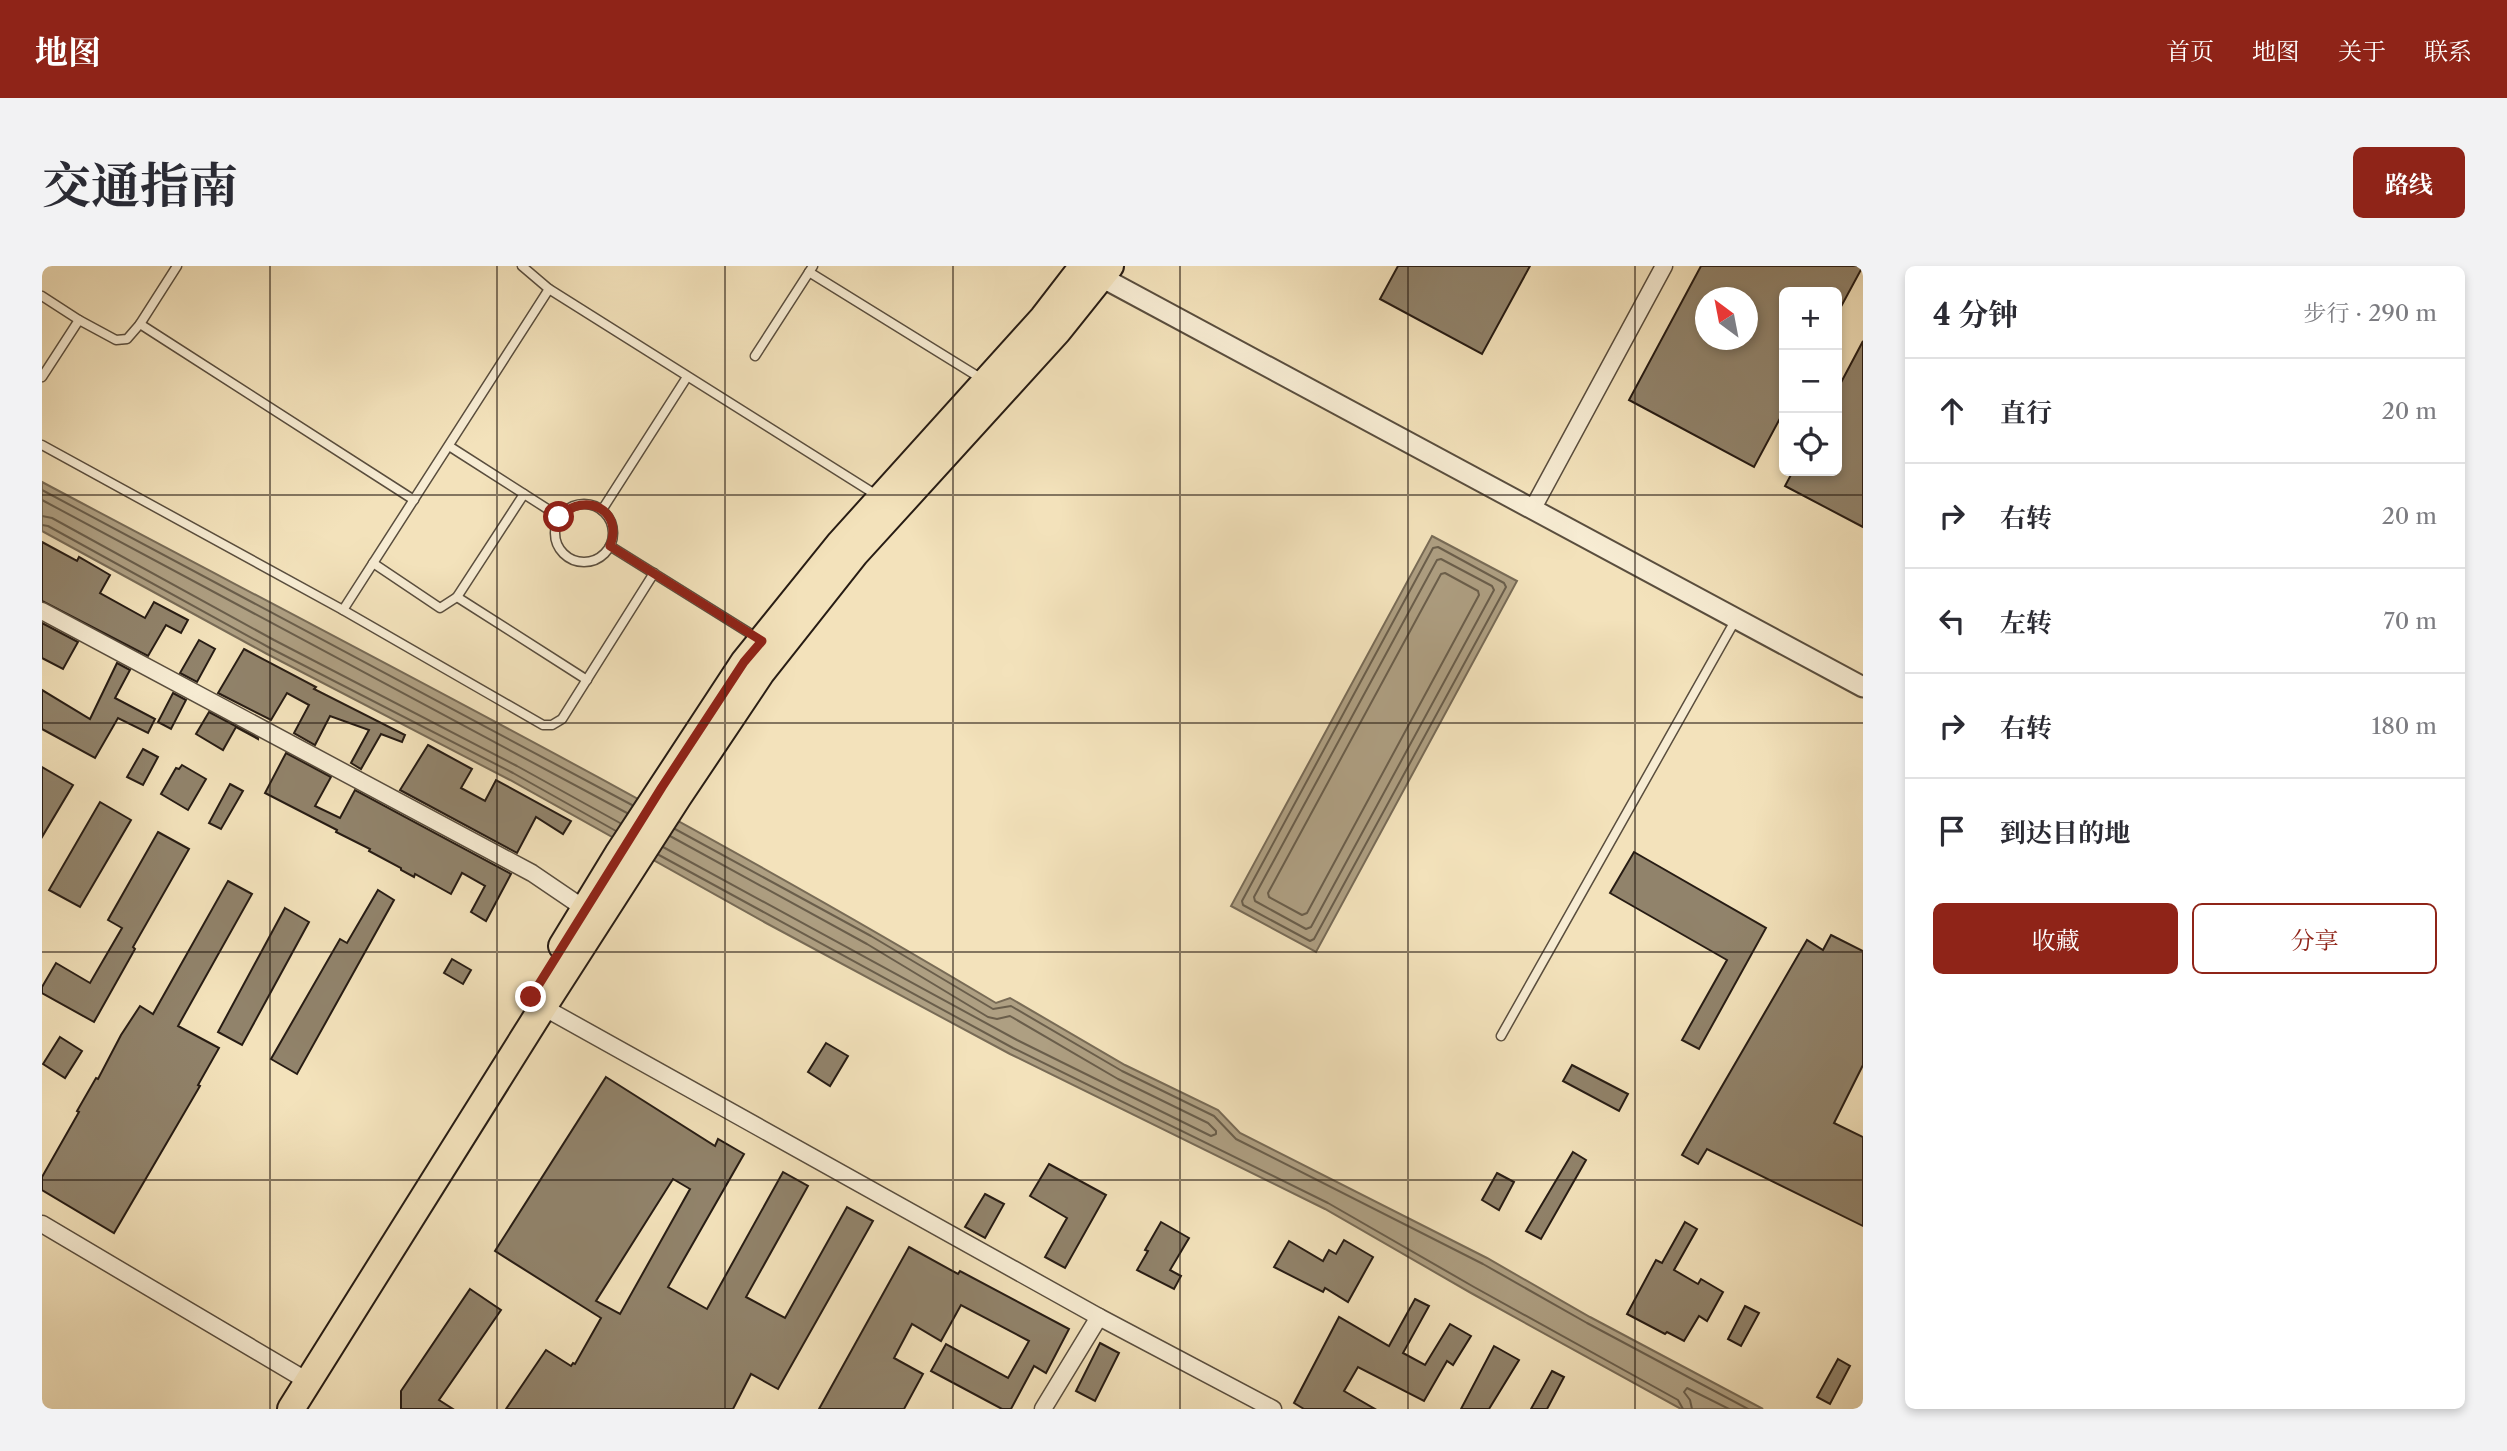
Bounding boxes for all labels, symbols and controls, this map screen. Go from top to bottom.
text: 地图 [35,32,101,73]
text: 首页 [2166,37,2214,66]
text: 地图 [2252,37,2300,66]
text: 关于 [2338,37,2386,66]
text: 联系 [2424,37,2472,66]
button: 路线 [2353,147,2465,218]
text: 交通指南 [42,155,238,216]
north arrow [1695,287,1758,350]
map controls [1779,287,1842,476]
button: + [1779,287,1842,350]
text: 4 分钟 [1933,296,2018,333]
text: 步行 · 290 m [2303,299,2437,327]
button: − [1779,350,1842,413]
icon: ahead [1933,392,1971,430]
text: 直行 [2000,397,2052,429]
text: 20 m [2382,397,2437,425]
button: locate [1779,413,1842,476]
icon: right [1933,497,1971,535]
route start [543,501,574,532]
text: 右转 [2000,502,2052,534]
text: 20 m [2382,502,2437,530]
icon: left [1933,602,1971,640]
text: 左转 [2000,607,2052,639]
text: 70 m [2384,607,2437,635]
icon: right [1933,707,1971,745]
text: 右转 [2000,712,2052,744]
text: 180 m [2372,712,2437,740]
icon: arrive [1933,812,1971,850]
text: 到达目的地 [2000,817,2130,849]
button: 收藏 [1933,903,2178,974]
button: 分享 [2192,903,2437,974]
route end [515,981,546,1012]

